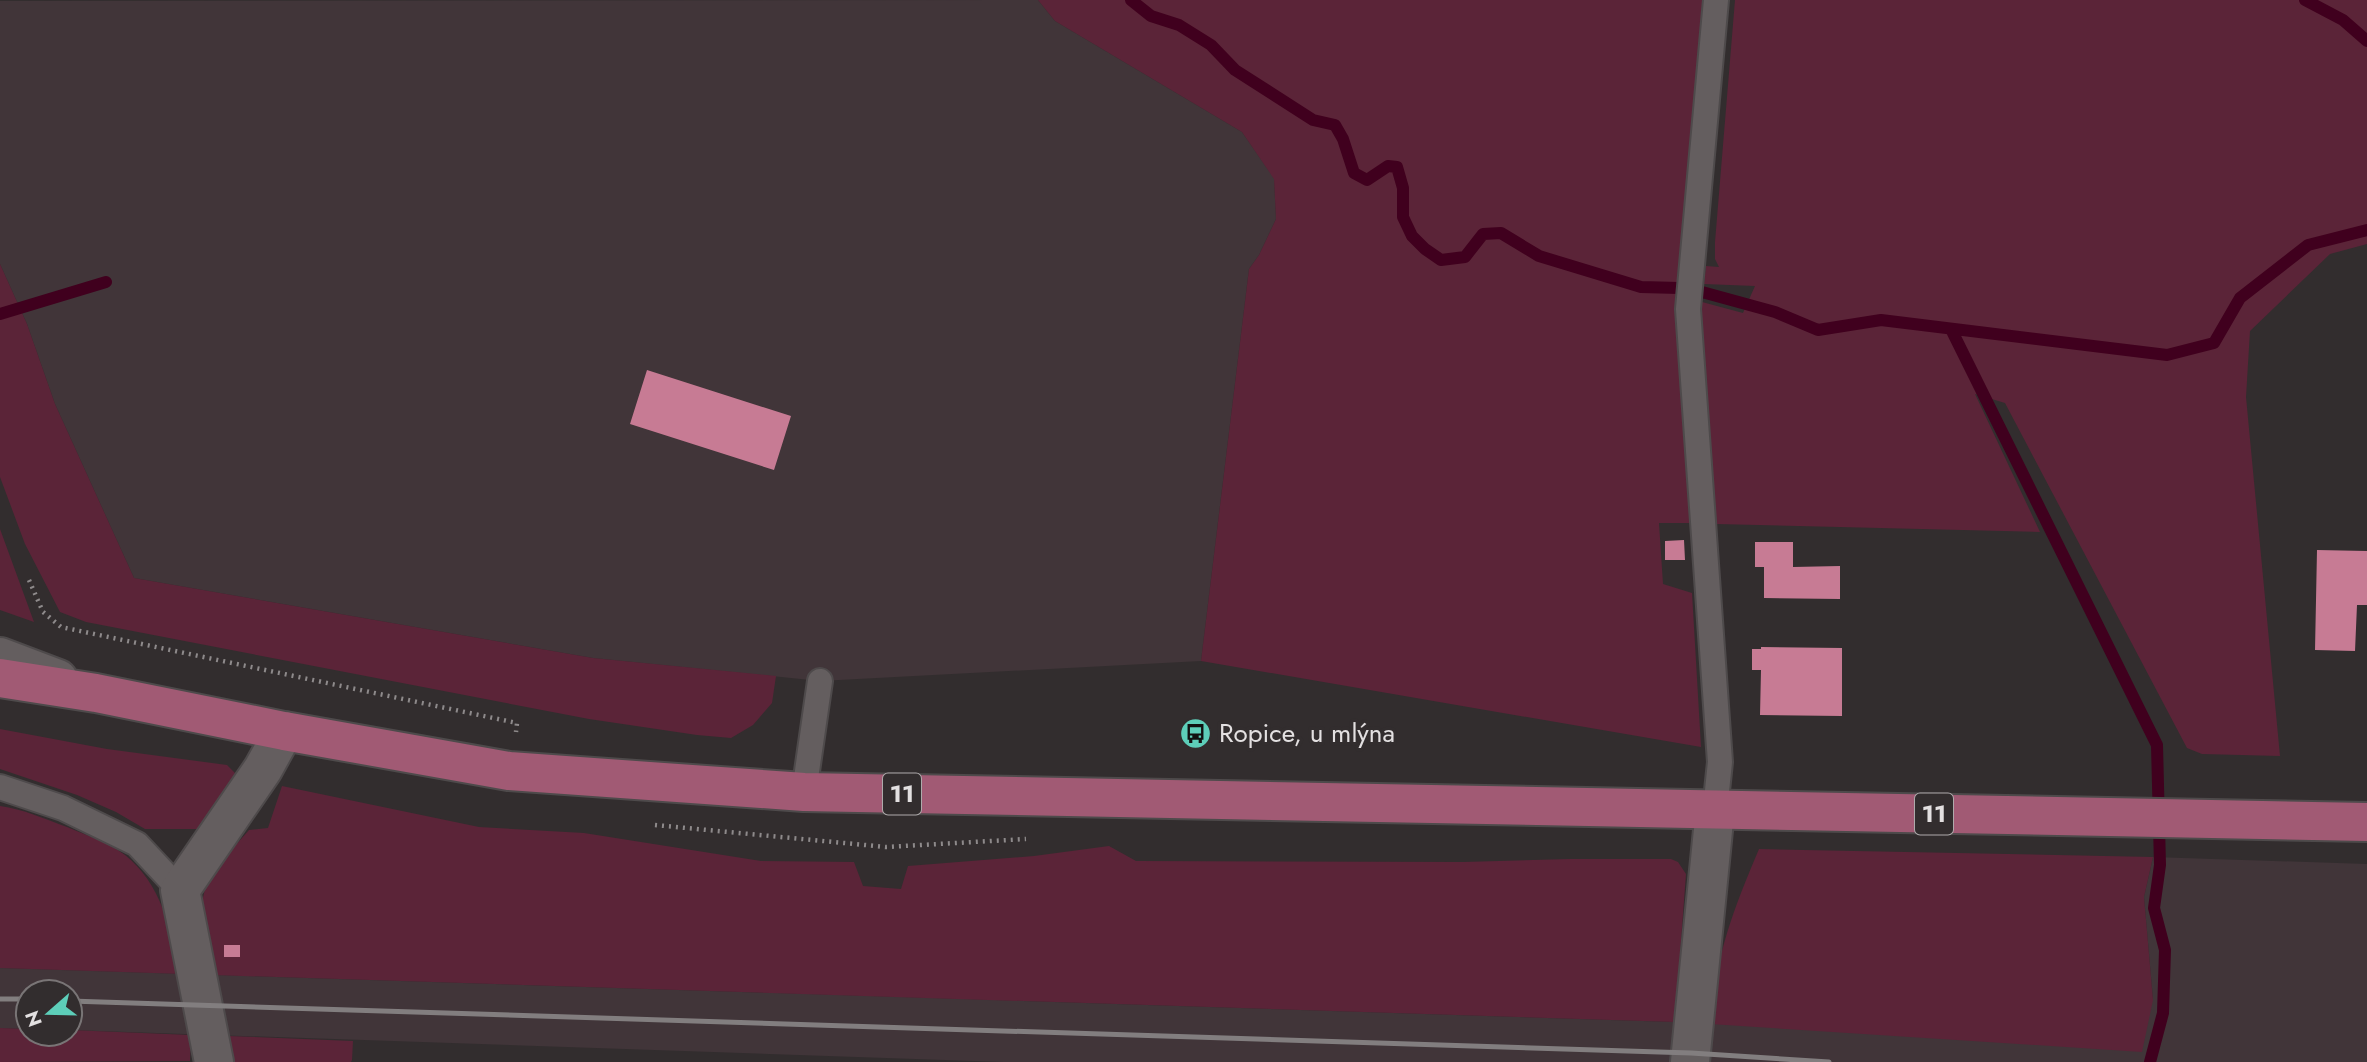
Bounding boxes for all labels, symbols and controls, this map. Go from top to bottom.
place label: Ropice, u mlýna [1219,714,1395,752]
bus stop icon: Ropice, u mlýna [1179,716,1213,750]
road number: 11 [883,774,921,814]
road number: 11 [1915,794,1953,834]
north arrow [14,978,84,1048]
text: N [18,1007,49,1030]

